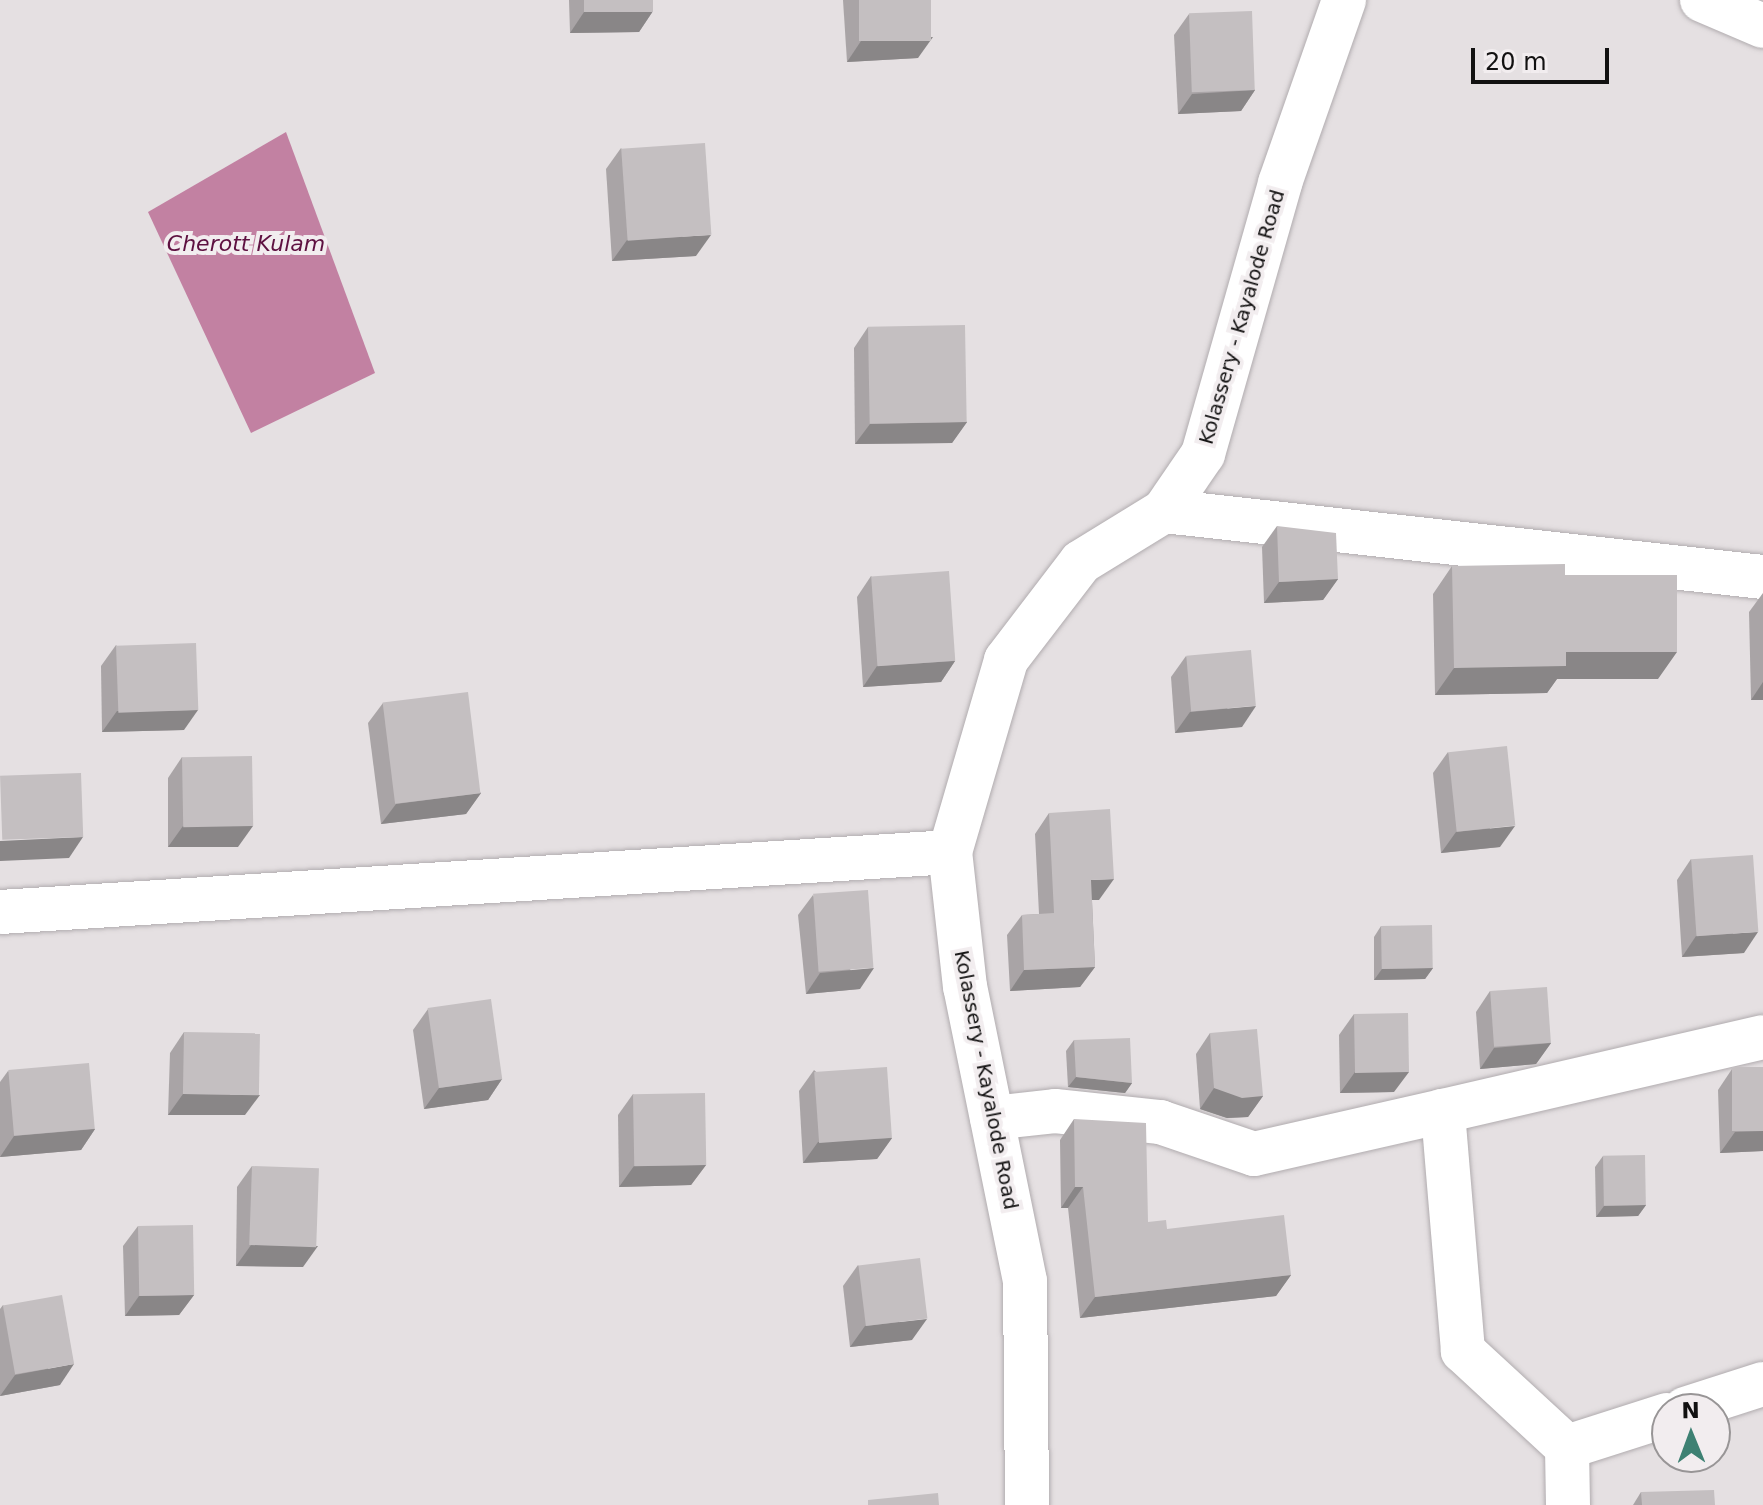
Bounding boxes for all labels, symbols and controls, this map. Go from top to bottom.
scale bar [1475,32,1613,82]
text: 20 m [1485,48,1547,76]
street label: Kolassery - Kayalode Road [1194,187,1290,447]
water label: Cherott Kulam [167,231,325,257]
street label: Kolassery - Kayalode Road [949,948,1023,1212]
north arrow [1651,1393,1731,1473]
text: N [1681,1398,1700,1423]

